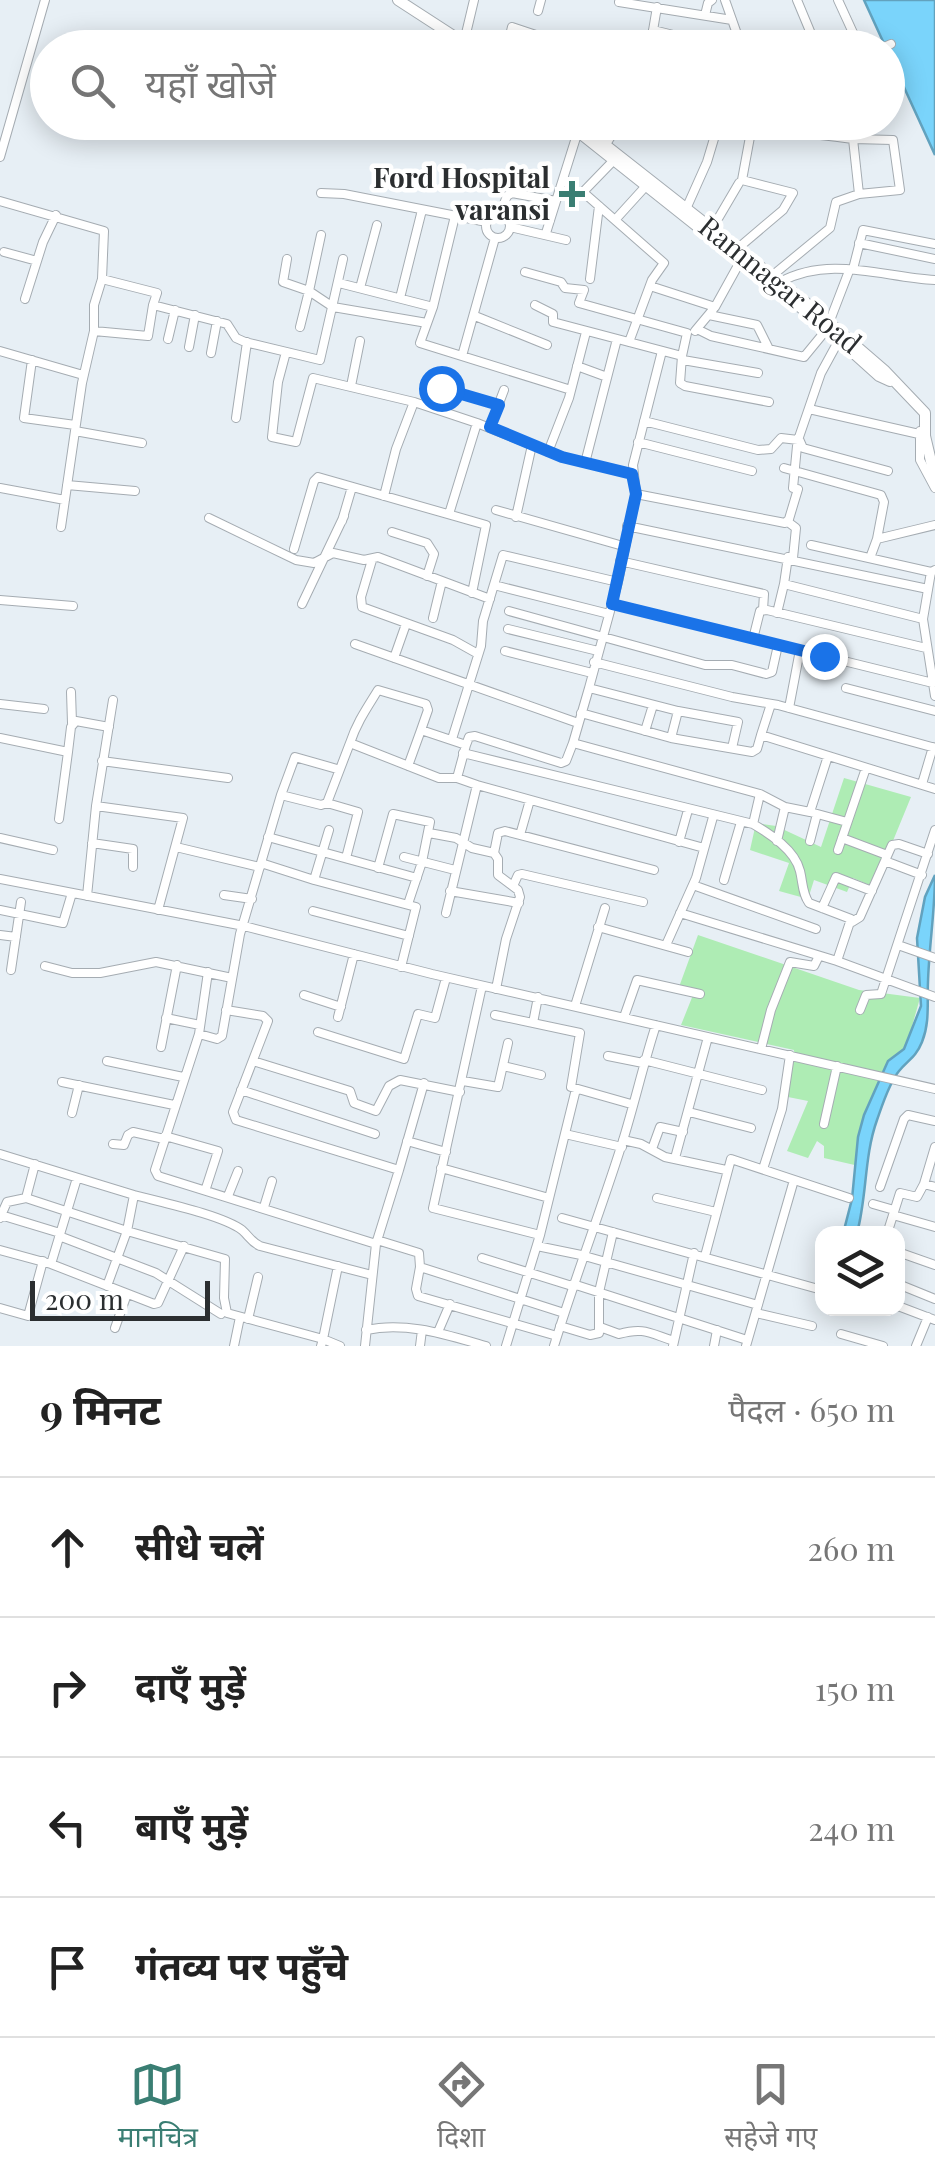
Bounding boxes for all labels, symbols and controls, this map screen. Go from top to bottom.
search box [30,30,905,140]
text: यहाँ खोजें [145,57,276,108]
icon: search [65,58,120,113]
place label: Ford Hospital varansi [373,158,550,227]
marker: Ford Hospital varansi [559,181,585,207]
street label: Ramnagar Road [692,207,870,361]
route start [419,366,465,412]
route end [802,634,848,680]
map controls [815,1226,905,1316]
button: layers [815,1226,905,1316]
scale bar [30,1276,210,1320]
text: 200 m [45,1280,124,1317]
text: 9 मिनट [40,1380,161,1436]
text: पैदल · 650 m [728,1387,895,1430]
text: सीधे चलें [135,1519,264,1570]
icon: ahead [40,1520,95,1575]
text: 260 m [808,1526,895,1569]
text: दाएँ मुड़ें [135,1659,246,1710]
icon: right [40,1660,95,1715]
text: 150 m [815,1666,895,1709]
text: बाएँ मुड़ें [135,1799,248,1850]
icon: left [40,1800,95,1855]
text: 240 m [808,1806,895,1849]
text: गंतव्य पर पहुँचे [135,1939,348,1990]
icon: arrive [40,1940,95,1995]
tab: मानचित्र [118,2057,198,2158]
tab: दिशा [434,2057,489,2158]
tab: सहेजे गए [724,2057,817,2158]

